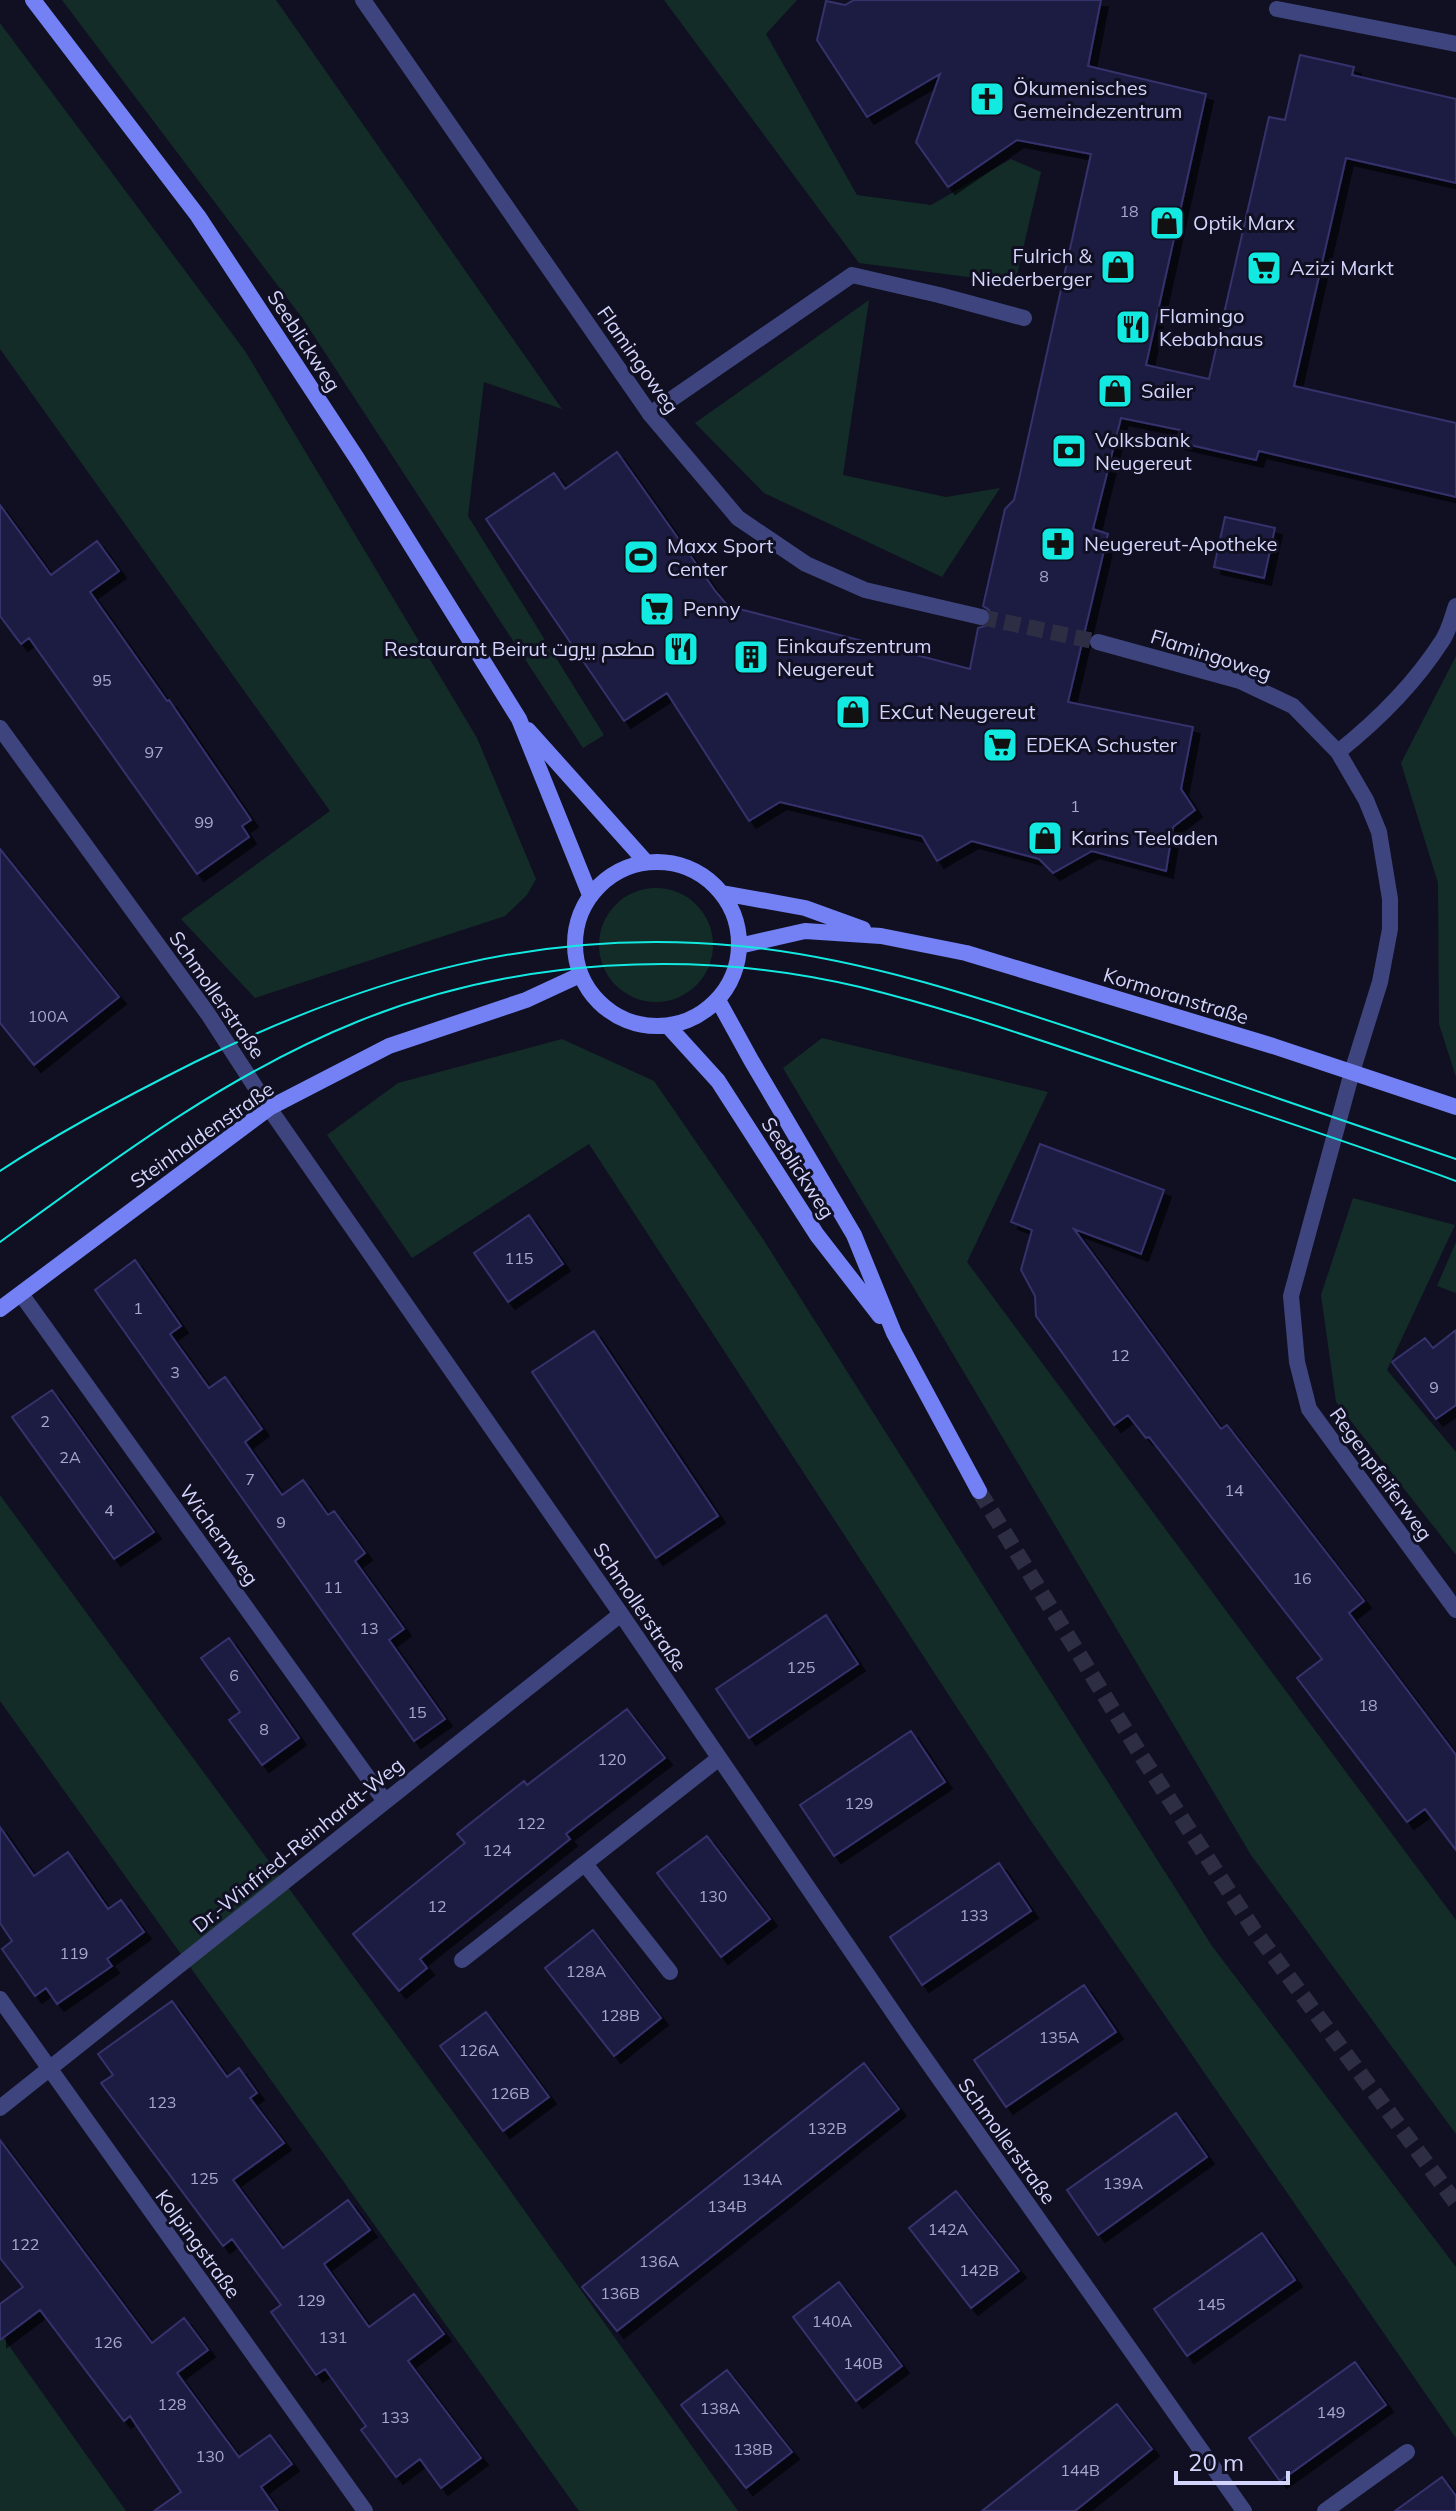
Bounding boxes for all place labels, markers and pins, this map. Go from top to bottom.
place label: Ökumenisches Gemeindezentrum [1013,75,1182,123]
church icon: Ökumenisches Gemeindezentrum [968,80,1006,118]
shop icon: Optik Marx [1148,204,1186,242]
place label: Optik Marx [1193,210,1295,235]
place label: Fulrich & Niederberger [971,243,1093,291]
shop icon: Fulrich & Niederberger [1099,248,1137,286]
supermarket icon: Azizi Markt [1245,249,1283,287]
place label: Azizi Markt [1290,255,1394,280]
place label: Flamingo Kebabhaus [1159,303,1264,351]
restaurant icon: Flamingo Kebabhaus [1114,308,1152,346]
shop icon: Sailer [1096,372,1134,410]
place label: Sailer [1141,378,1194,403]
place label: Volksbank Neugereut [1095,427,1192,475]
bank icon: Volksbank Neugereut [1050,432,1088,470]
pharmacy icon: Neugereut-Apotheke [1039,525,1077,563]
place label: Neugereut-Apotheke [1084,531,1277,556]
place label: Maxx Sport Center [667,533,773,581]
sports icon: Maxx Sport Center [622,538,660,576]
supermarket icon: Penny [638,590,676,628]
place label: Penny [683,596,741,621]
restaurant icon: Restaurant Beirut مطعم بيروت [662,630,700,668]
place label: Einkaufszentrum Neugereut [777,633,932,681]
place label: Restaurant Beirut مطعم بيروت [384,636,655,663]
building icon: Einkaufszentrum Neugereut [732,638,770,676]
shop icon: ExCut Neugereut [834,693,872,731]
place label: ExCut Neugereut [879,699,1036,724]
supermarket icon: EDEKA Schuster [981,726,1019,764]
place label: EDEKA Schuster [1026,732,1178,757]
shop icon: Karins Teeladen [1026,819,1064,857]
place label: Karins Teeladen [1071,825,1218,850]

